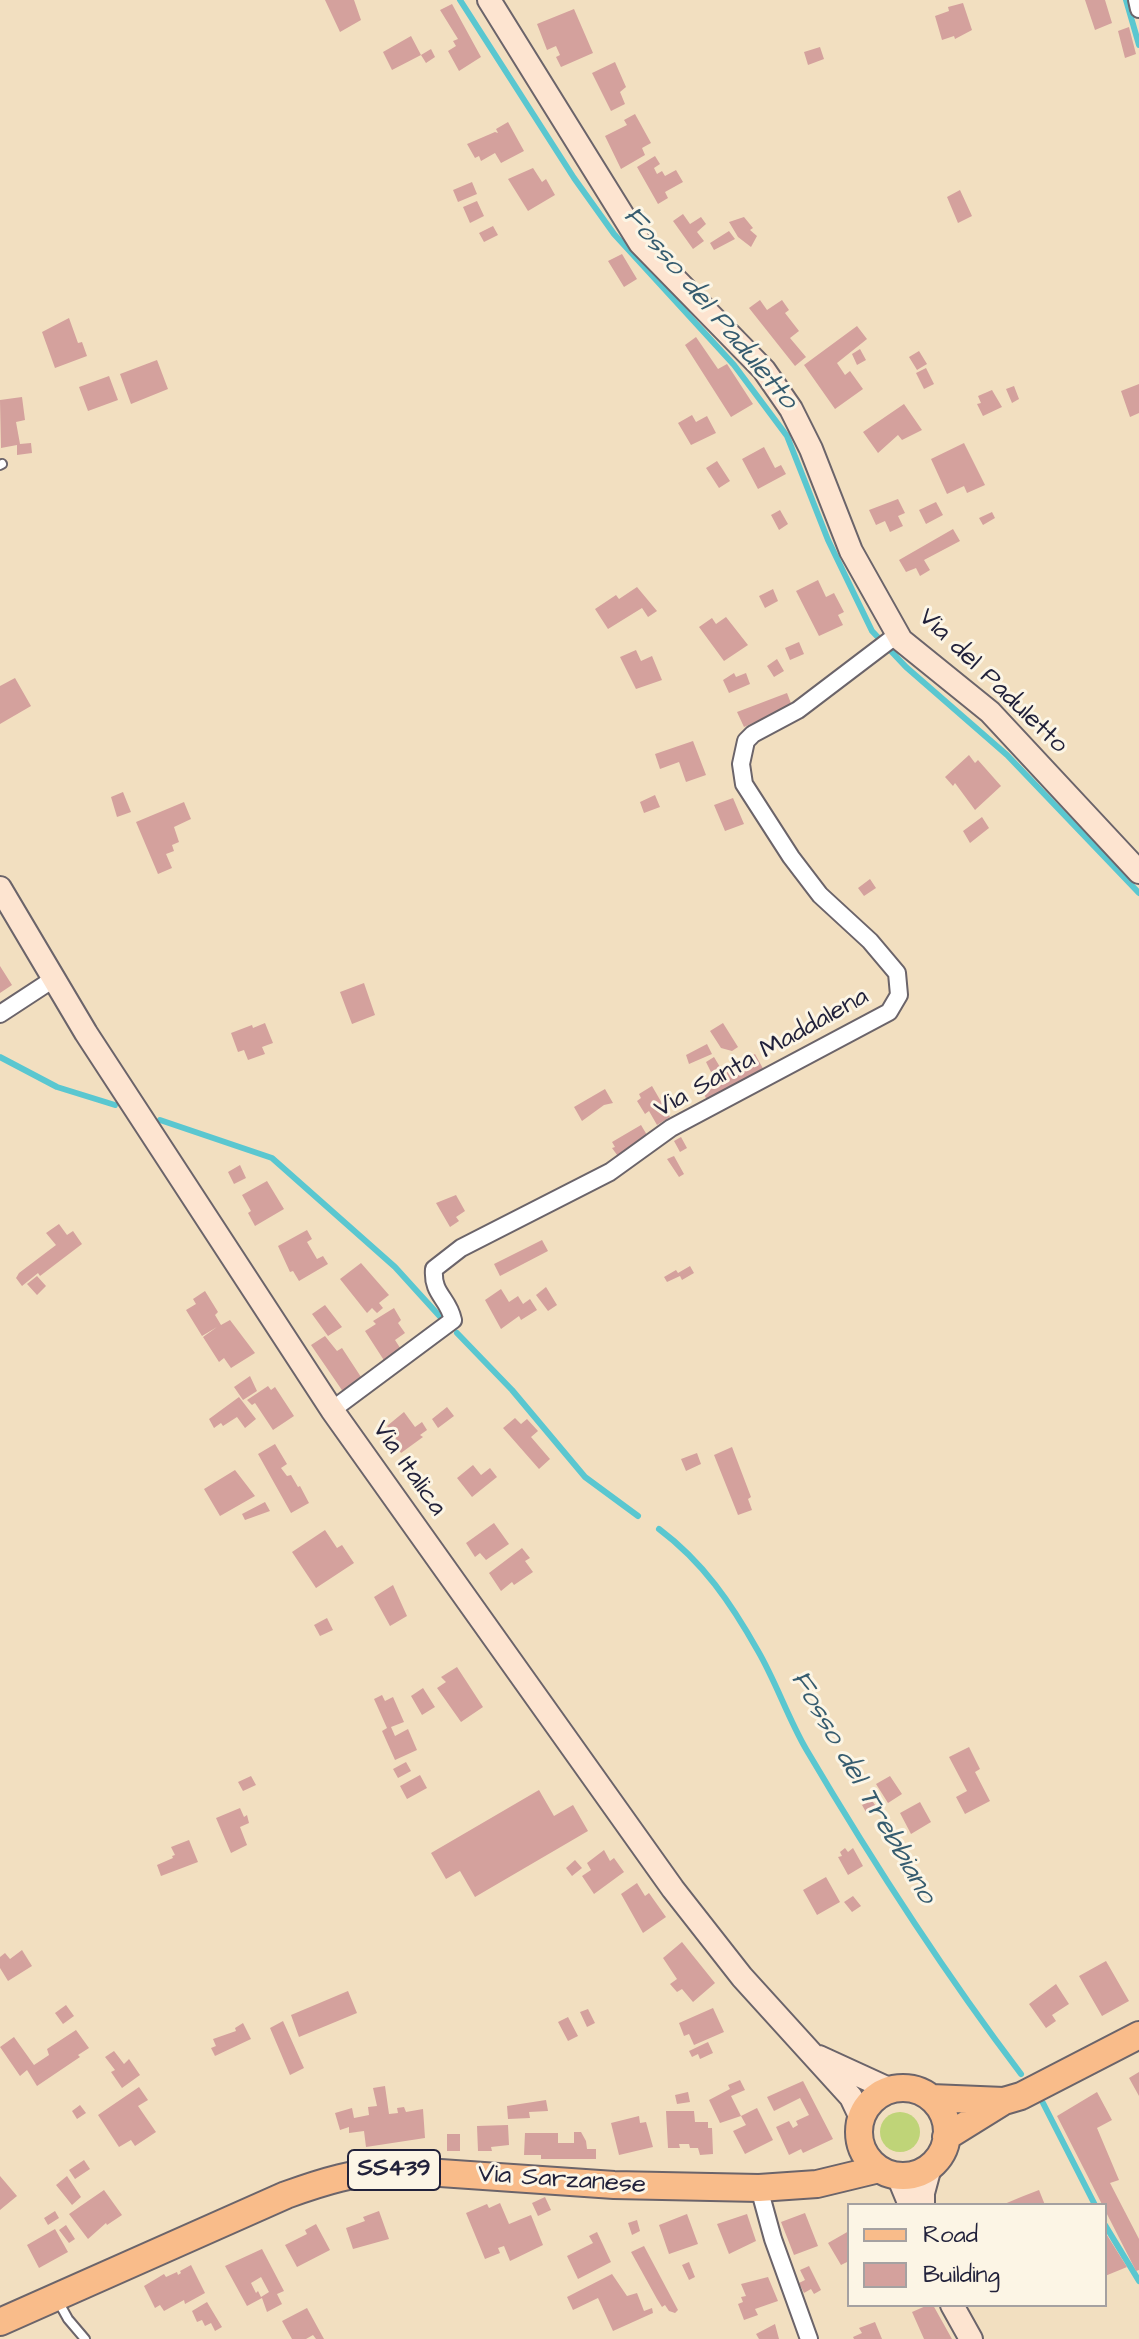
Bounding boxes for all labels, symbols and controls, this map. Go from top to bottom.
water label: Fosso del Paduletto [615,201,803,417]
street label: Via del Paduletto [911,603,1073,761]
street label: Via Santa Maddalena [649,982,875,1126]
street label: Via Italica [364,1415,452,1523]
water label: Fosso del Trebbiano [782,1666,942,1910]
road number: SS439 [348,2150,440,2190]
street label: Via Sarzanese [477,2160,647,2202]
legend [847,2203,1107,2307]
text: Road [923,2218,978,2252]
text: Building [923,2258,1000,2292]

